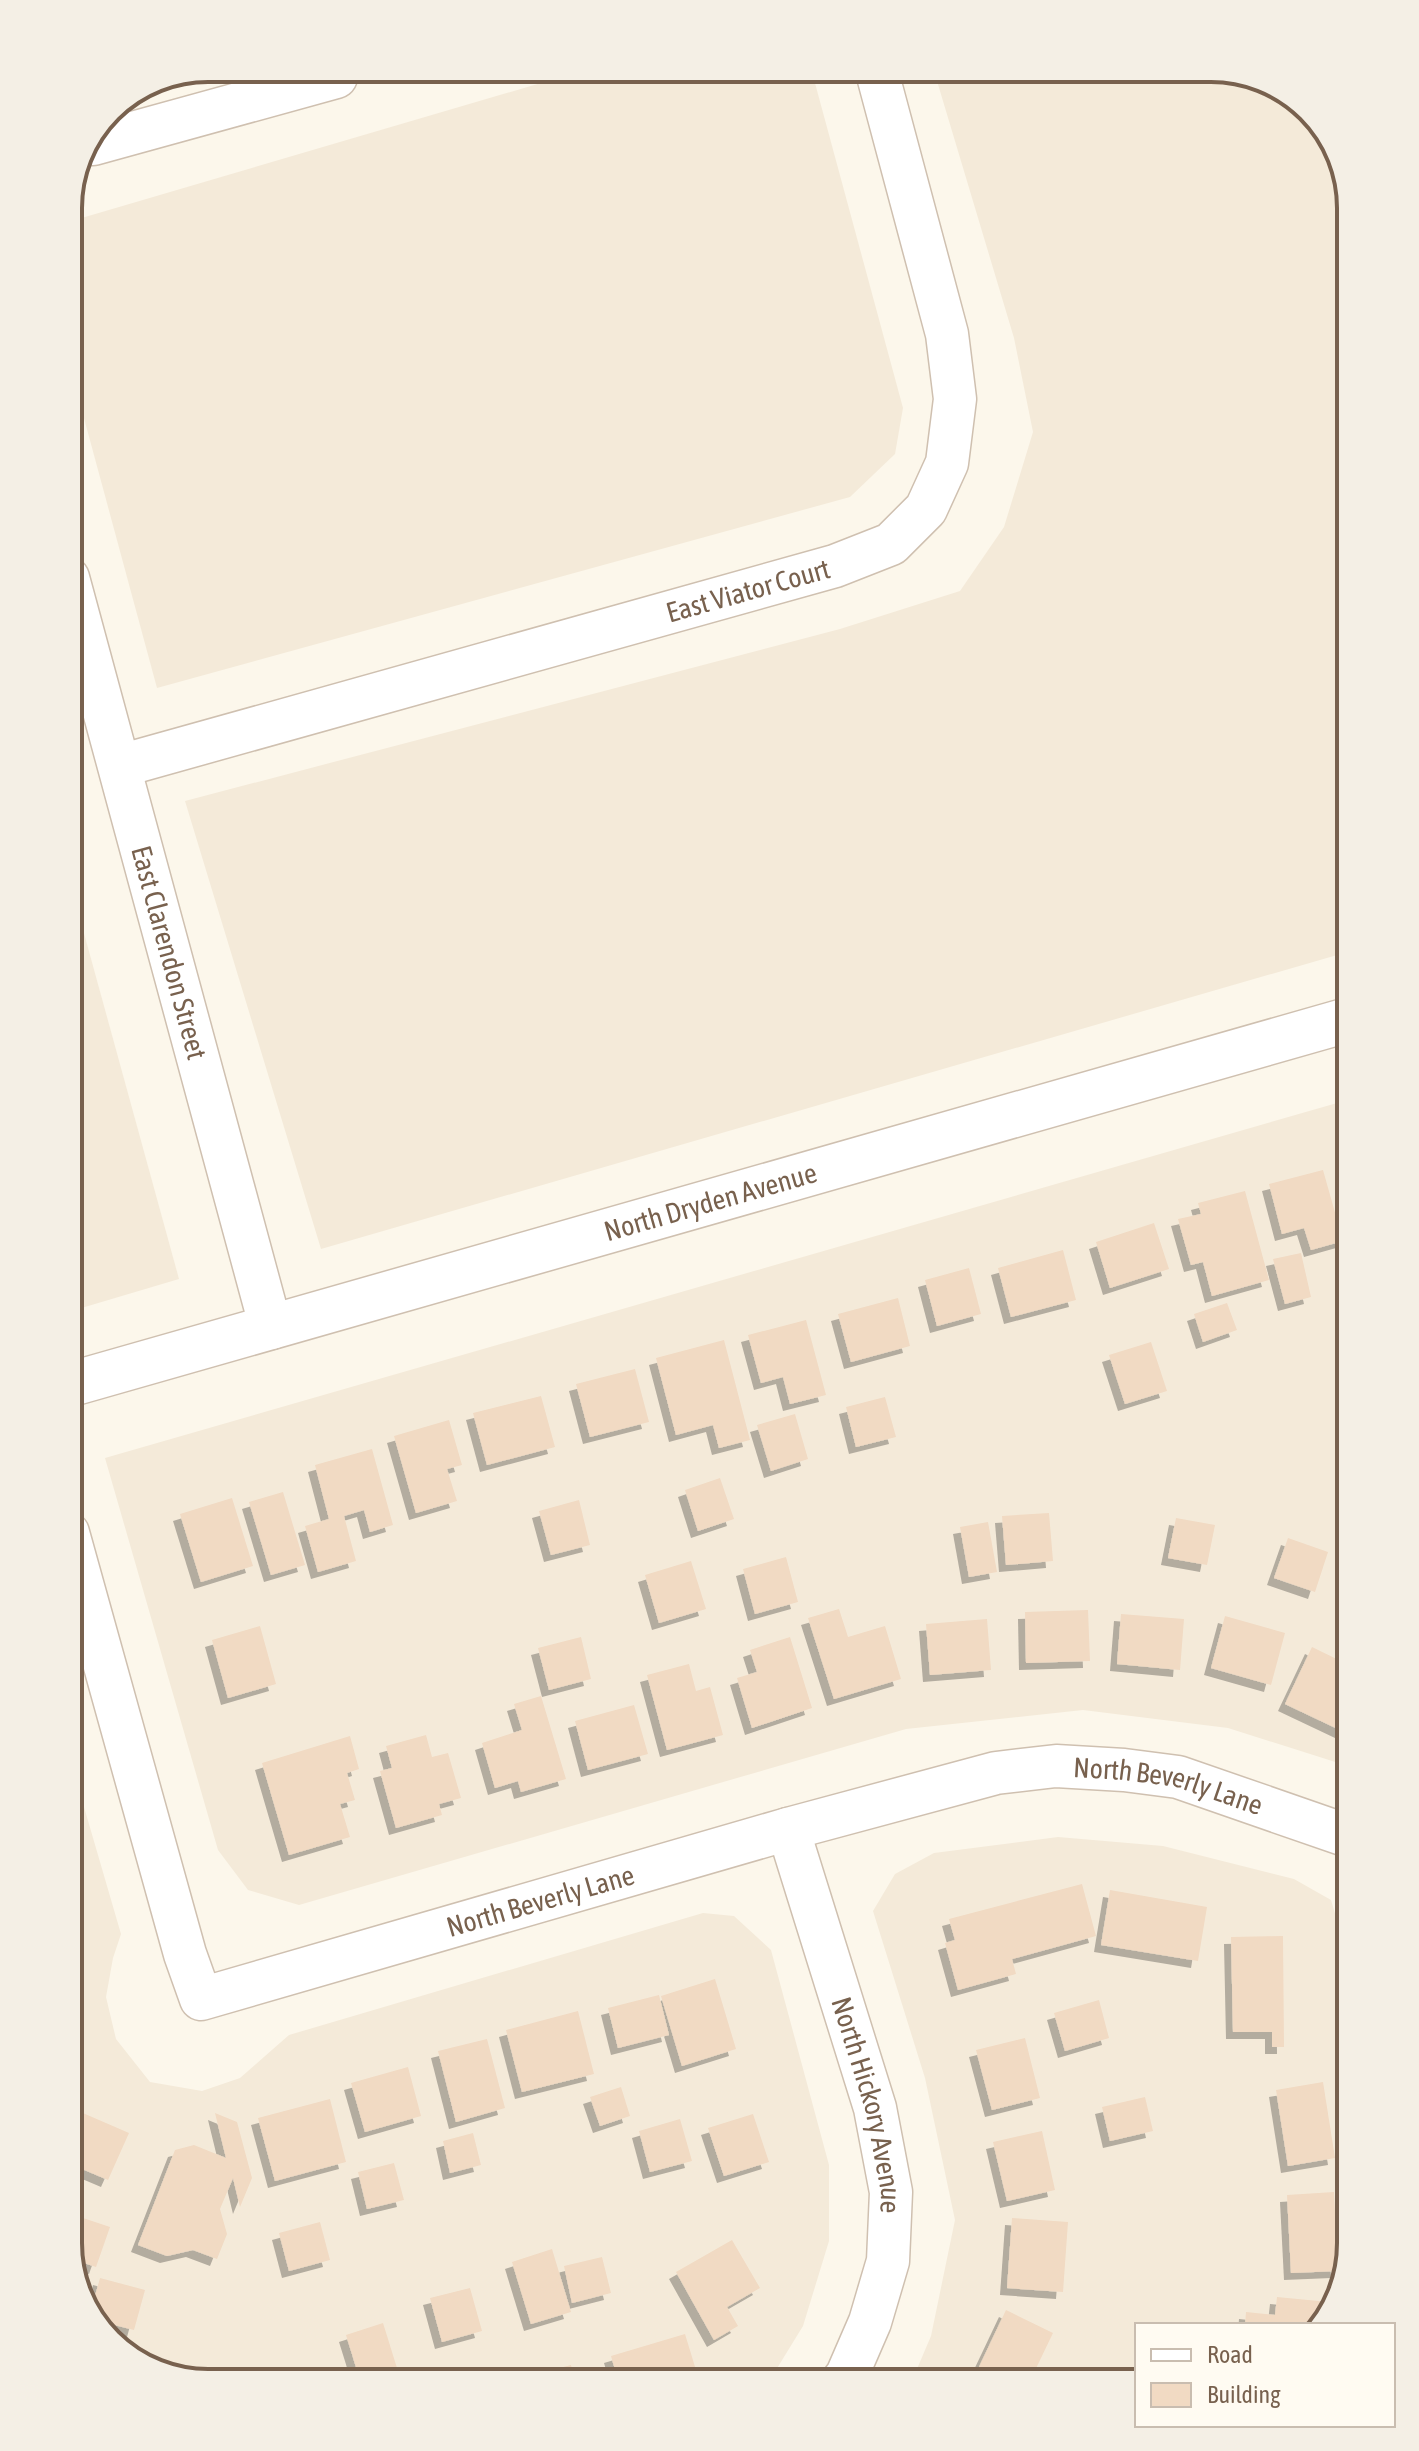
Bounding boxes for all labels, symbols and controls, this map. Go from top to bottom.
street label: East Viator Court [662,552,833,628]
street label: East Clarendon Street [125,842,214,1063]
street label: North Dryden Avenue [600,1156,820,1247]
street label: North Beverly Lane [1072,1751,1267,1821]
street label: North Beverly Lane [443,1858,638,1943]
street label: North Hickory Avenue [825,1993,907,2214]
legend [1135,2323,1395,2427]
text: Road [1207,2341,1253,2368]
text: Building [1207,2381,1281,2408]

